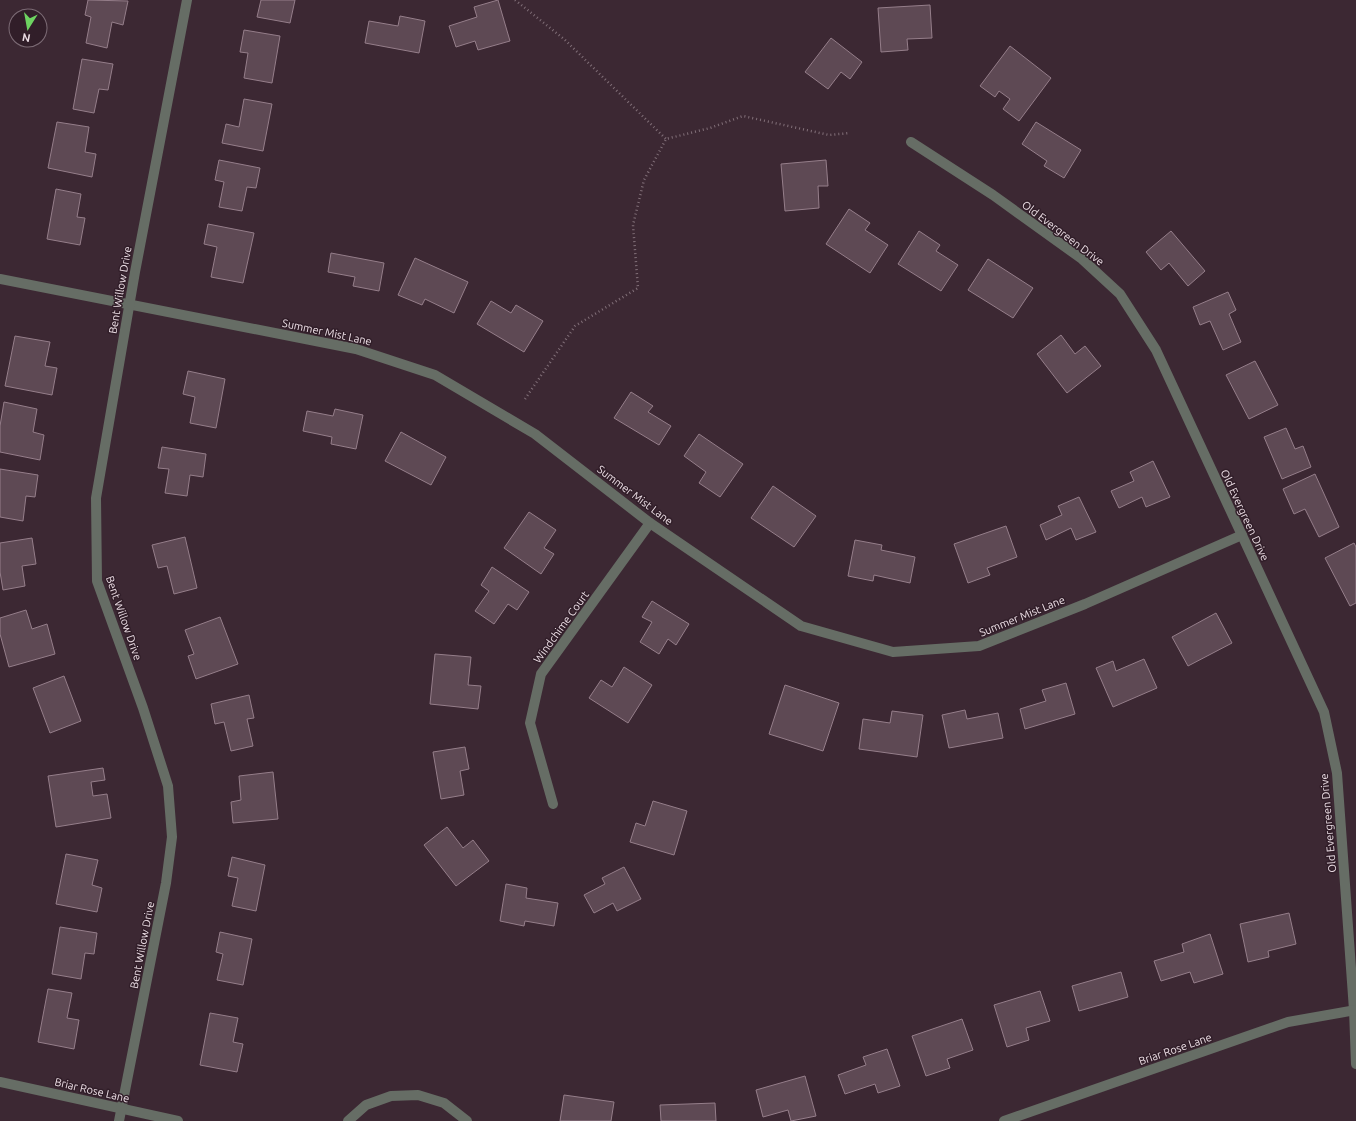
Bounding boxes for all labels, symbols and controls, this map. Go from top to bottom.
north arrow [8,8,48,48]
text: N [21,31,31,44]
street label: Old Evergreen Drive [1020,198,1106,268]
street label: Bent Willow Drive [106,245,134,335]
street label: Summer Mist Lane [281,317,373,347]
street label: Summer Mist Lane [595,463,675,527]
street label: Old Evergreen Drive [1219,467,1271,563]
street label: Bent Willow Drive [104,574,144,662]
street label: Windchime Court [531,588,591,665]
street label: Summer Mist Lane [977,593,1067,639]
street label: Old Evergreen Drive [1318,773,1338,873]
street label: Bent Willow Drive [128,900,156,990]
street label: Briar Rose Lane [1137,1031,1213,1067]
street label: Briar Rose Lane [53,1076,131,1104]

